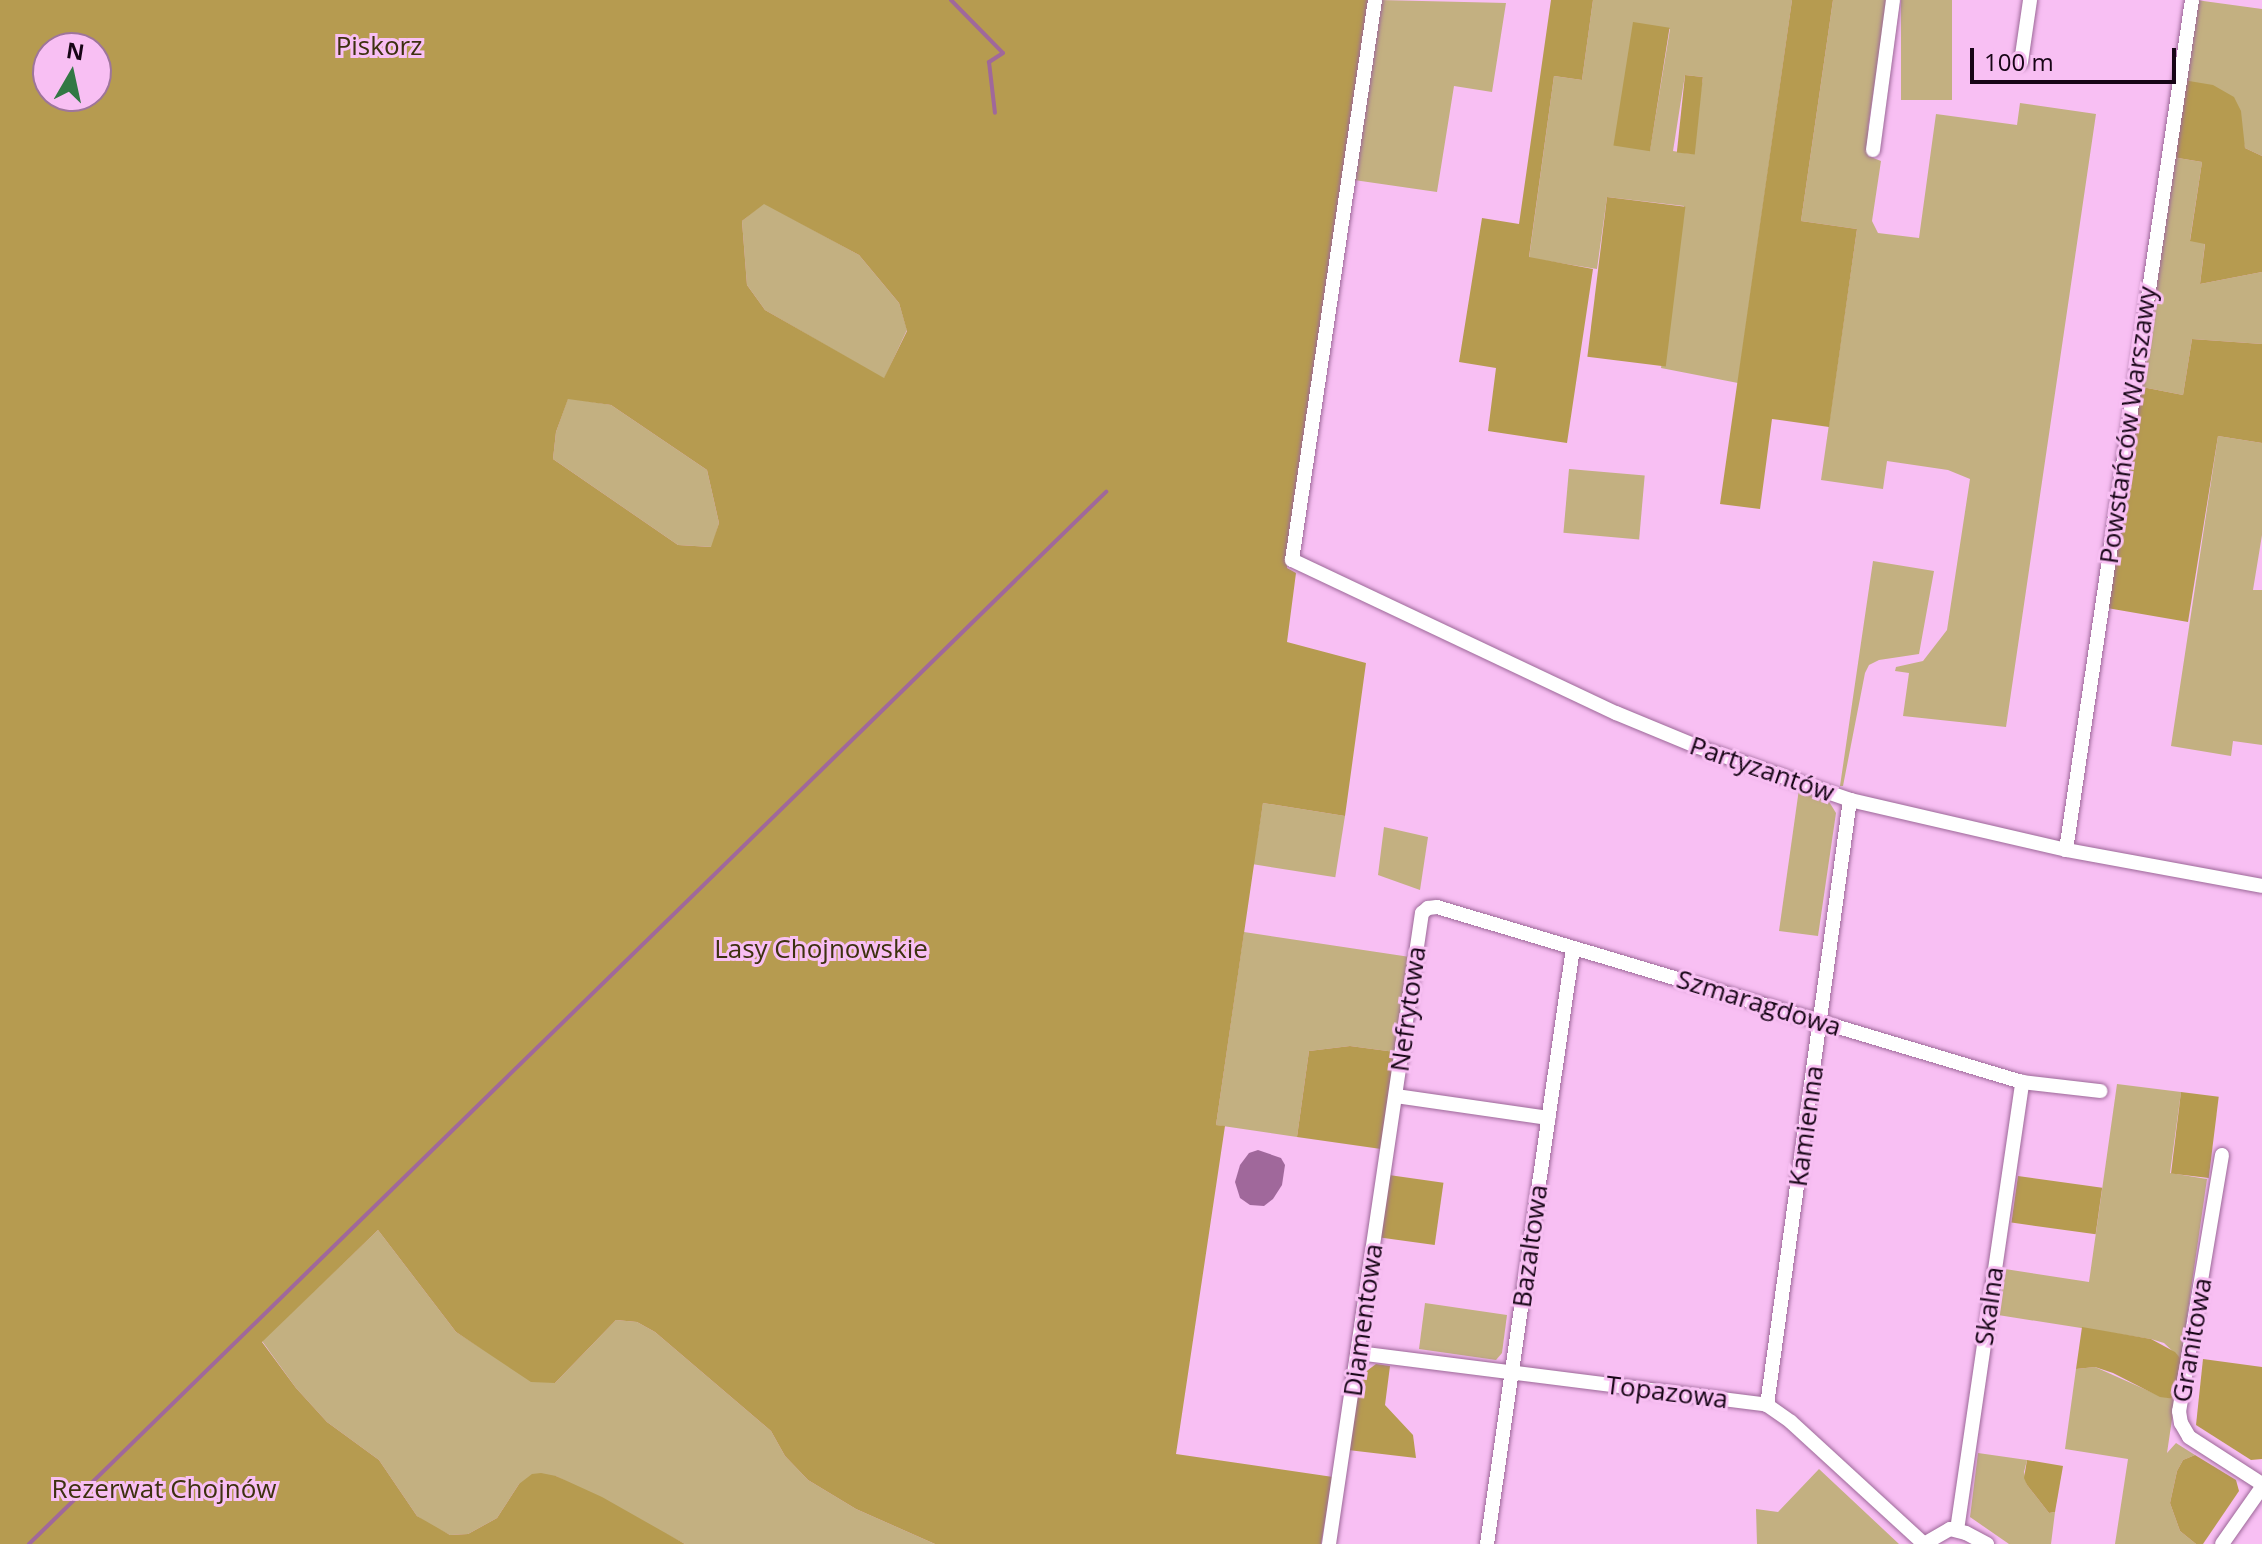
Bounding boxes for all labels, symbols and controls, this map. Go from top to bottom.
park label: Piskorz [336,30,422,62]
north arrow [32,32,112,112]
scale bar [1974,32,2180,82]
text: N [64,34,87,66]
text: 100 m [1984,45,2054,78]
street label: Powstańców Warszawy [2093,284,2163,566]
street label: Partyzantów [1686,730,1838,808]
park label: Lasy Chojnowskie [714,933,928,965]
street label: Nefrytowa [1384,944,1432,1074]
street label: Szmaragdowa [1673,963,1845,1043]
street label: Kamienna [1782,1063,1830,1189]
street label: Bazaltowa [1506,1182,1554,1310]
street label: Diamentowa [1337,1242,1389,1398]
street label: Skalna [1968,1265,2010,1347]
street label: Granitowa [2166,1275,2218,1405]
street label: Topazowa [1604,1369,1730,1415]
park label: Rezerwat Chojnów [52,1473,276,1505]

